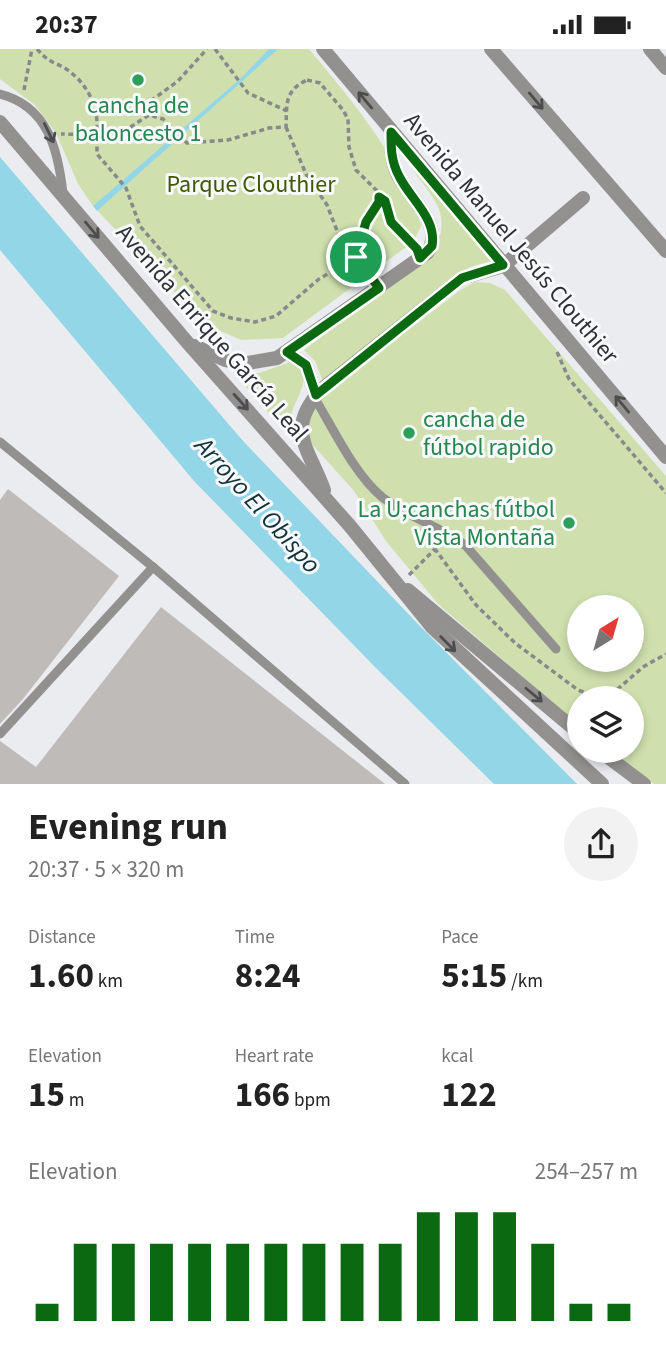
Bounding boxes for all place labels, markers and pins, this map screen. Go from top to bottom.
marker: cancha de baloncesto 1 [130,72,146,88]
place label: cancha de baloncesto 1 [75,88,201,151]
pin [326,227,386,287]
place label: cancha de fútbol rapido [423,402,554,465]
marker: cancha de fútbol rapido [401,425,417,441]
place label: La U;canchas fútbol Vista Montaña [358,492,555,555]
marker: La U;canchas fútbol Vista Montaña [561,515,577,531]

